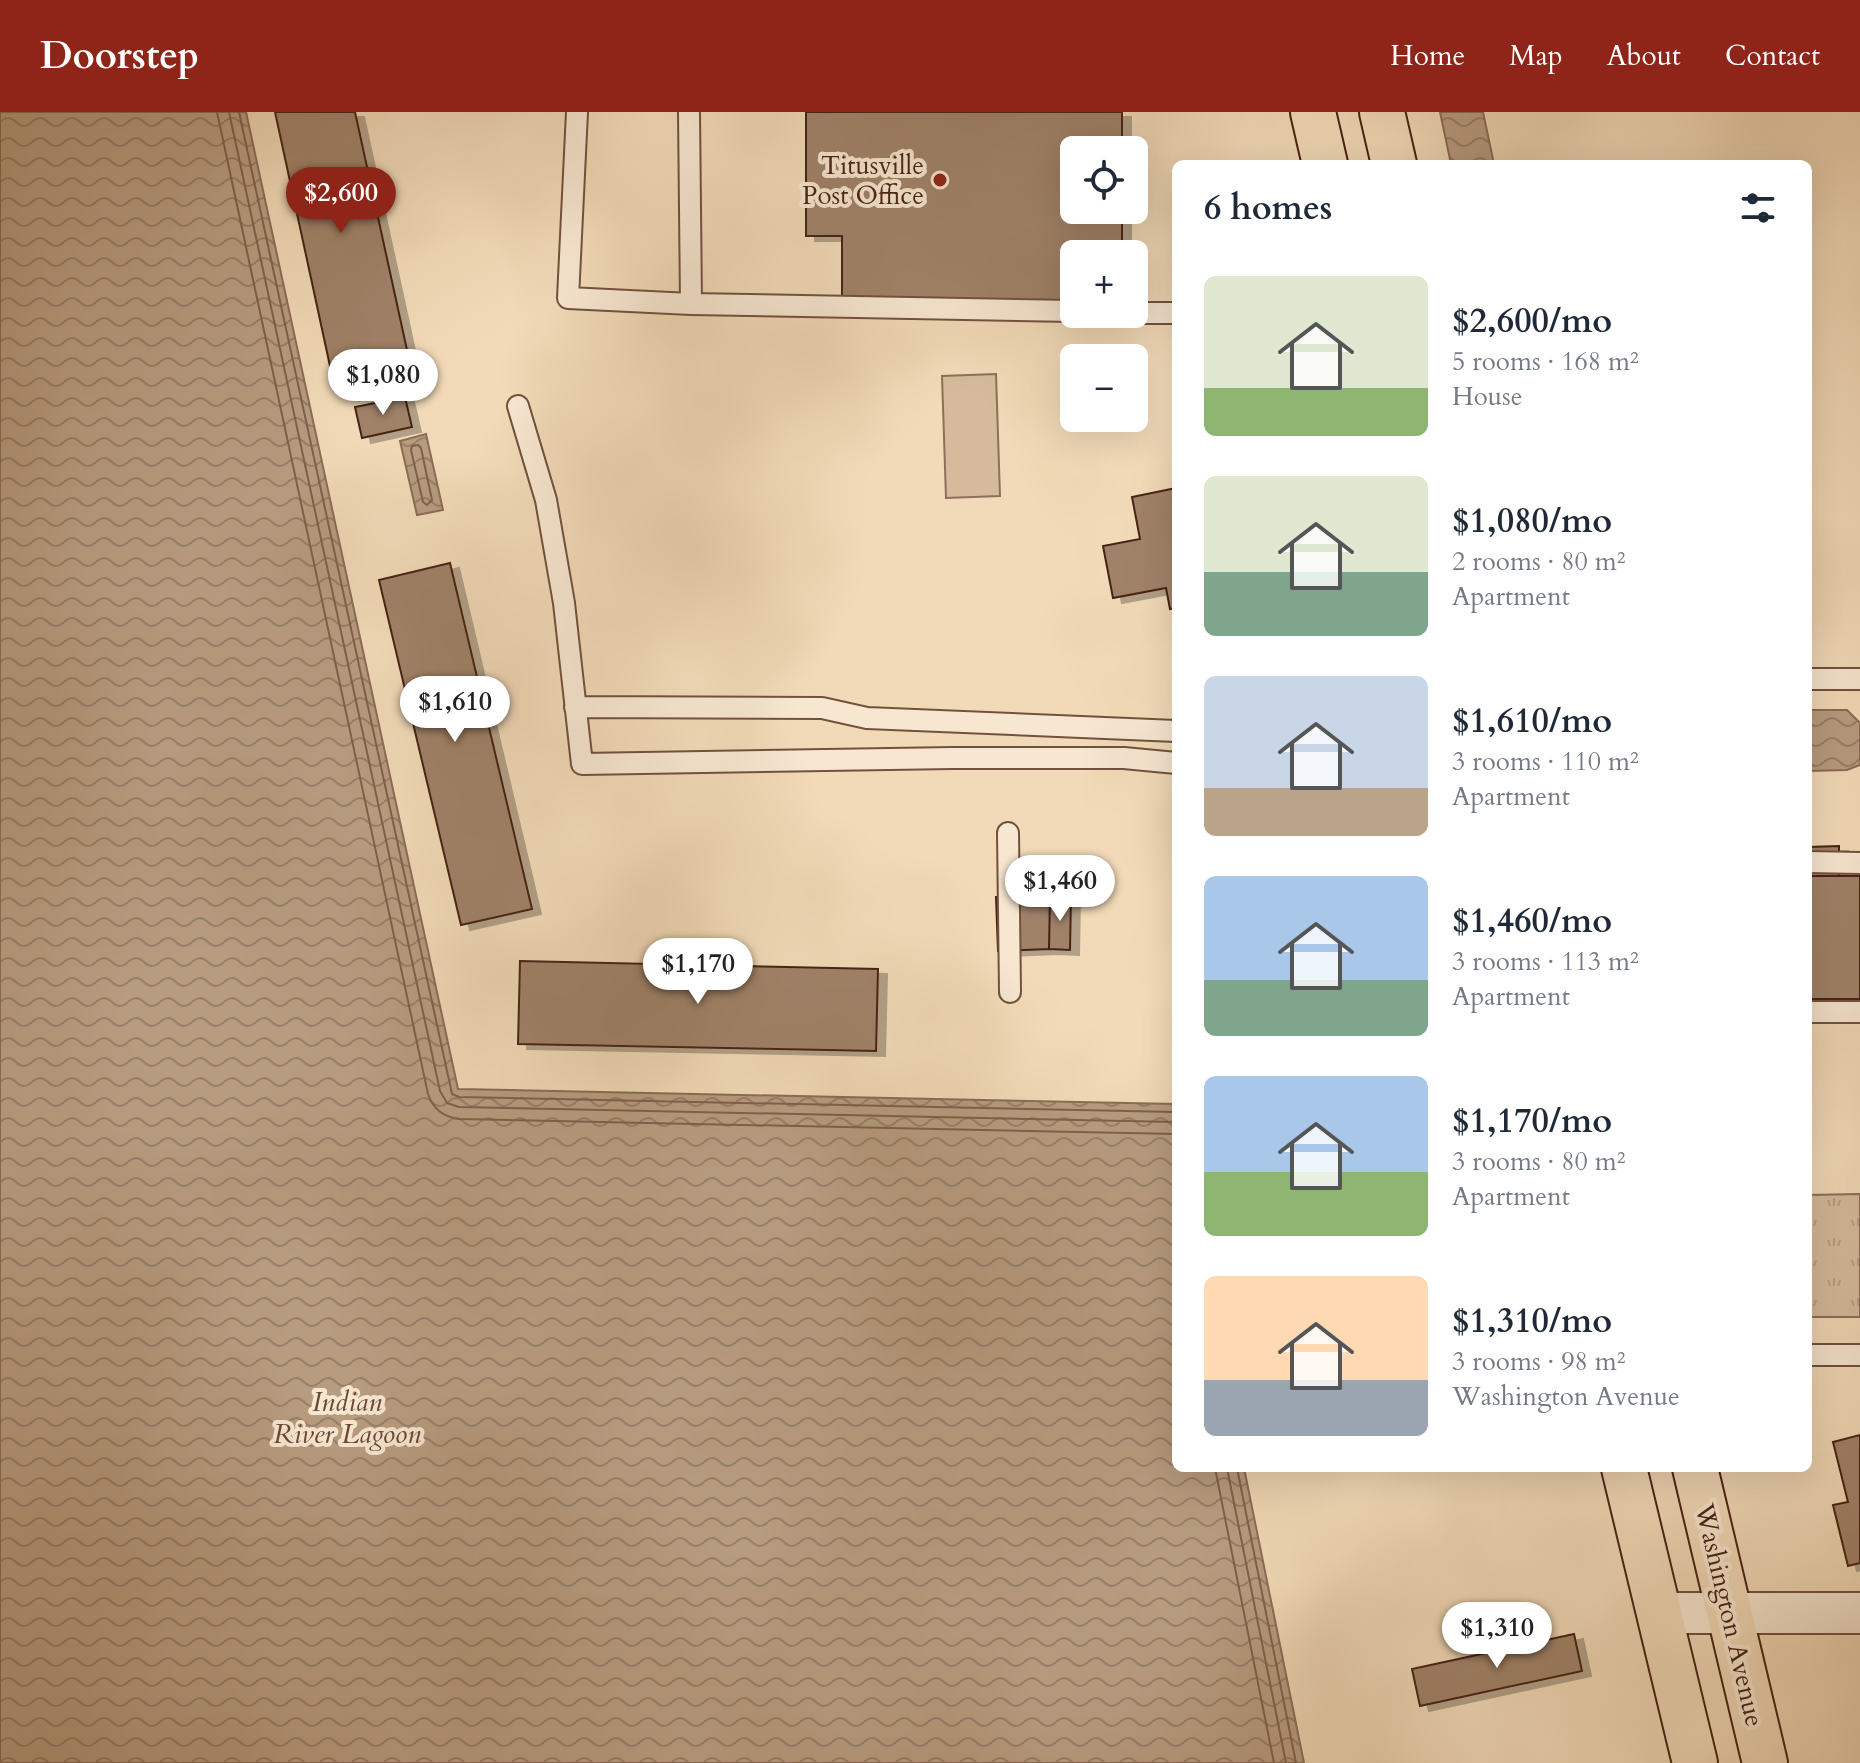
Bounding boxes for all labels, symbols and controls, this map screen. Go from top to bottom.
text: Doorstep [40,30,199,82]
text: Home [1390,37,1465,75]
text: Map [1509,37,1563,75]
text: About [1607,37,1681,75]
text: Contact [1725,37,1820,75]
map controls [1060,136,1148,432]
button: locate [1060,136,1148,224]
place label: Titusville Post Office [802,148,924,213]
pin: $2,600 [276,167,406,235]
marker: Titusville Post Office [931,171,949,189]
text: $2,600 [304,175,378,210]
text: 6 homes [1204,185,1332,231]
icon: filters [1736,186,1780,230]
button: + [1060,240,1148,328]
text: $2,600/mo [1452,298,1612,344]
icon: home [1268,308,1364,404]
button: − [1060,344,1148,432]
text: 5 rooms · 168 m² [1452,344,1639,379]
pin: $1,080 [318,349,448,417]
text: $1,080 [346,357,420,392]
text: House [1452,379,1523,414]
text: $1,080/mo [1452,498,1612,544]
icon: home [1268,508,1364,604]
text: 2 rooms · 80 m² [1452,544,1625,579]
text: Apartment [1452,579,1570,614]
pin: $1,610 [390,676,520,744]
text: $1,610 [418,684,492,719]
text: $1,610/mo [1452,698,1612,744]
icon: home [1268,708,1364,804]
text: 3 rooms · 110 m² [1452,744,1639,779]
text: Apartment [1452,779,1570,814]
pin: $1,460 [995,855,1125,923]
text: $1,460 [1023,863,1097,898]
text: $1,460/mo [1452,898,1612,944]
icon: home [1268,908,1364,1004]
pin: $1,170 [633,938,763,1006]
text: 3 rooms · 113 m² [1452,944,1639,979]
text: $1,170 [661,946,735,981]
text: Apartment [1452,979,1570,1014]
text: $1,170/mo [1452,1098,1612,1144]
icon: home [1268,1108,1364,1204]
text: 3 rooms · 80 m² [1452,1144,1625,1179]
text: Apartment [1452,1179,1570,1214]
text: $1,310/mo [1452,1298,1612,1344]
icon: home [1268,1308,1364,1404]
text: 3 rooms · 98 m² [1452,1344,1625,1379]
text: Washington Avenue [1452,1379,1680,1414]
water label: Indian River Lagoon [273,1383,421,1453]
street label: Washington Avenue [1687,1499,1772,1730]
pin: $1,310 [1432,1602,1562,1670]
text: $1,310 [1460,1610,1534,1645]

